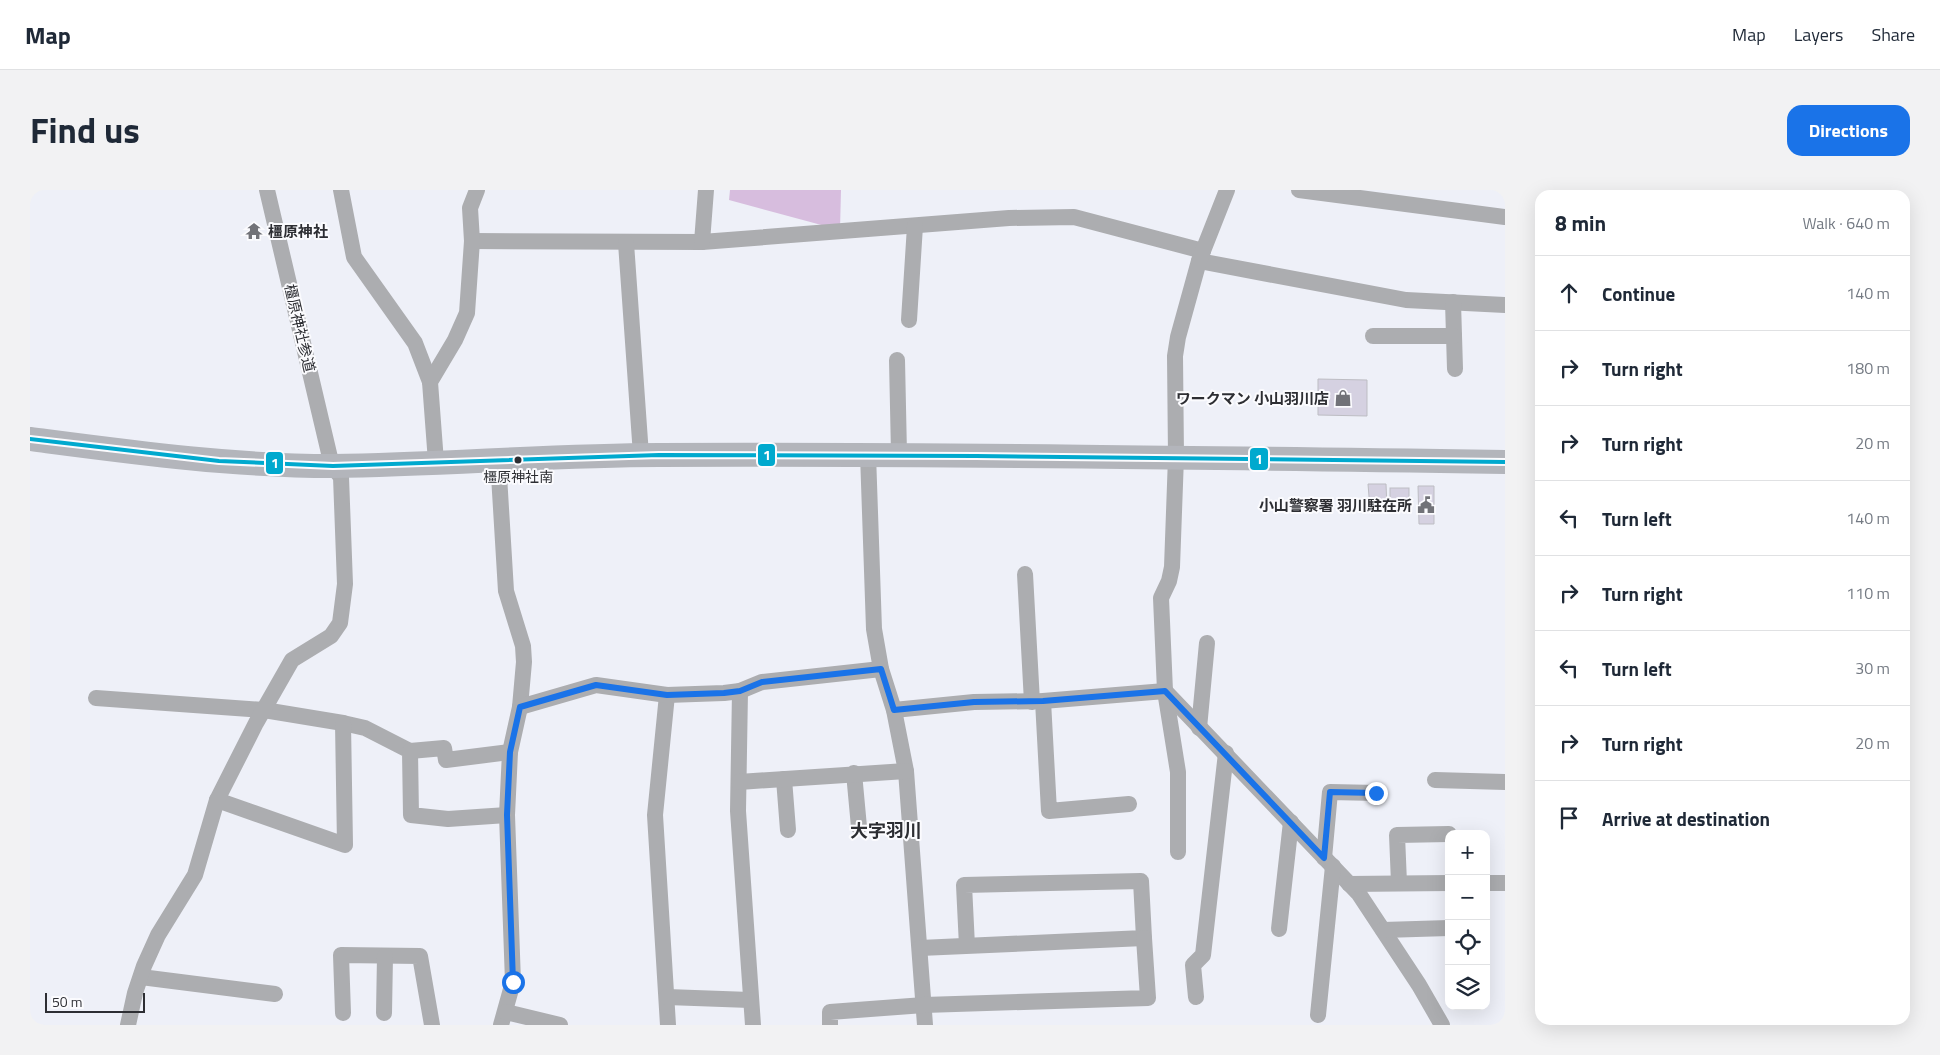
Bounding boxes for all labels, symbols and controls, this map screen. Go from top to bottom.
text: Map [25,17,71,53]
text: Map [1732,21,1766,48]
text: Layers [1794,21,1843,48]
text: Share [1871,21,1915,48]
text: Find us [30,103,140,157]
button: Directions [1787,105,1910,156]
text: 8 min [1555,207,1606,239]
text: Walk · 640 m [1802,211,1890,235]
place label: 橿原神社 [268,220,328,243]
temple icon: 橿原神社 [244,221,264,241]
icon: ahead [1555,279,1583,307]
text: Continue [1602,279,1675,308]
text: 140 m [1846,281,1890,305]
street label: 橿原神社参道 [279,282,321,374]
icon: right [1555,354,1583,382]
text: Turn right [1602,354,1683,383]
text: 180 m [1846,356,1890,380]
place label: ワークマン 小山羽川店 [1176,387,1329,410]
shop icon: ワークマン 小山羽川店 [1333,388,1353,408]
icon: right [1555,429,1583,457]
text: Turn right [1602,429,1683,458]
text: 20 m [1855,431,1890,455]
line badge: 1 [757,443,776,467]
text: 1 [763,444,771,465]
line badge: 1 [1249,447,1269,471]
text: 1 [1255,448,1263,469]
line badge: 1 [265,451,284,475]
text: 1 [271,452,279,473]
marker: 橿原神社南 [513,455,523,465]
place label: 橿原神社南 [483,466,553,487]
place label: 小山警察署 羽川駐在所 [1259,494,1412,517]
public building icon: 小山警察署 羽川駐在所 [1416,495,1436,515]
icon: left [1555,504,1583,532]
text: Turn left [1602,504,1672,533]
text: 140 m [1846,506,1890,530]
icon: right [1555,579,1583,607]
text: Turn right [1602,579,1683,608]
text: 110 m [1846,581,1890,605]
icon: left [1555,654,1583,682]
text: Turn left [1602,654,1672,683]
text: 30 m [1855,656,1890,680]
icon: right [1555,729,1583,757]
text: Turn right [1602,729,1683,758]
text: 20 m [1855,731,1890,755]
route end [1365,782,1388,805]
icon: arrive [1555,804,1583,832]
text: Arrive at destination [1602,804,1770,833]
district label: 大字羽川 [850,817,922,844]
map controls [1445,830,1490,1010]
button: + [1445,830,1490,875]
button: − [1445,875,1490,920]
button: locate [1445,920,1490,965]
button: layers [1445,965,1490,1010]
route start [502,971,525,994]
scale bar [45,990,145,1013]
text: 50 m [52,991,82,1012]

